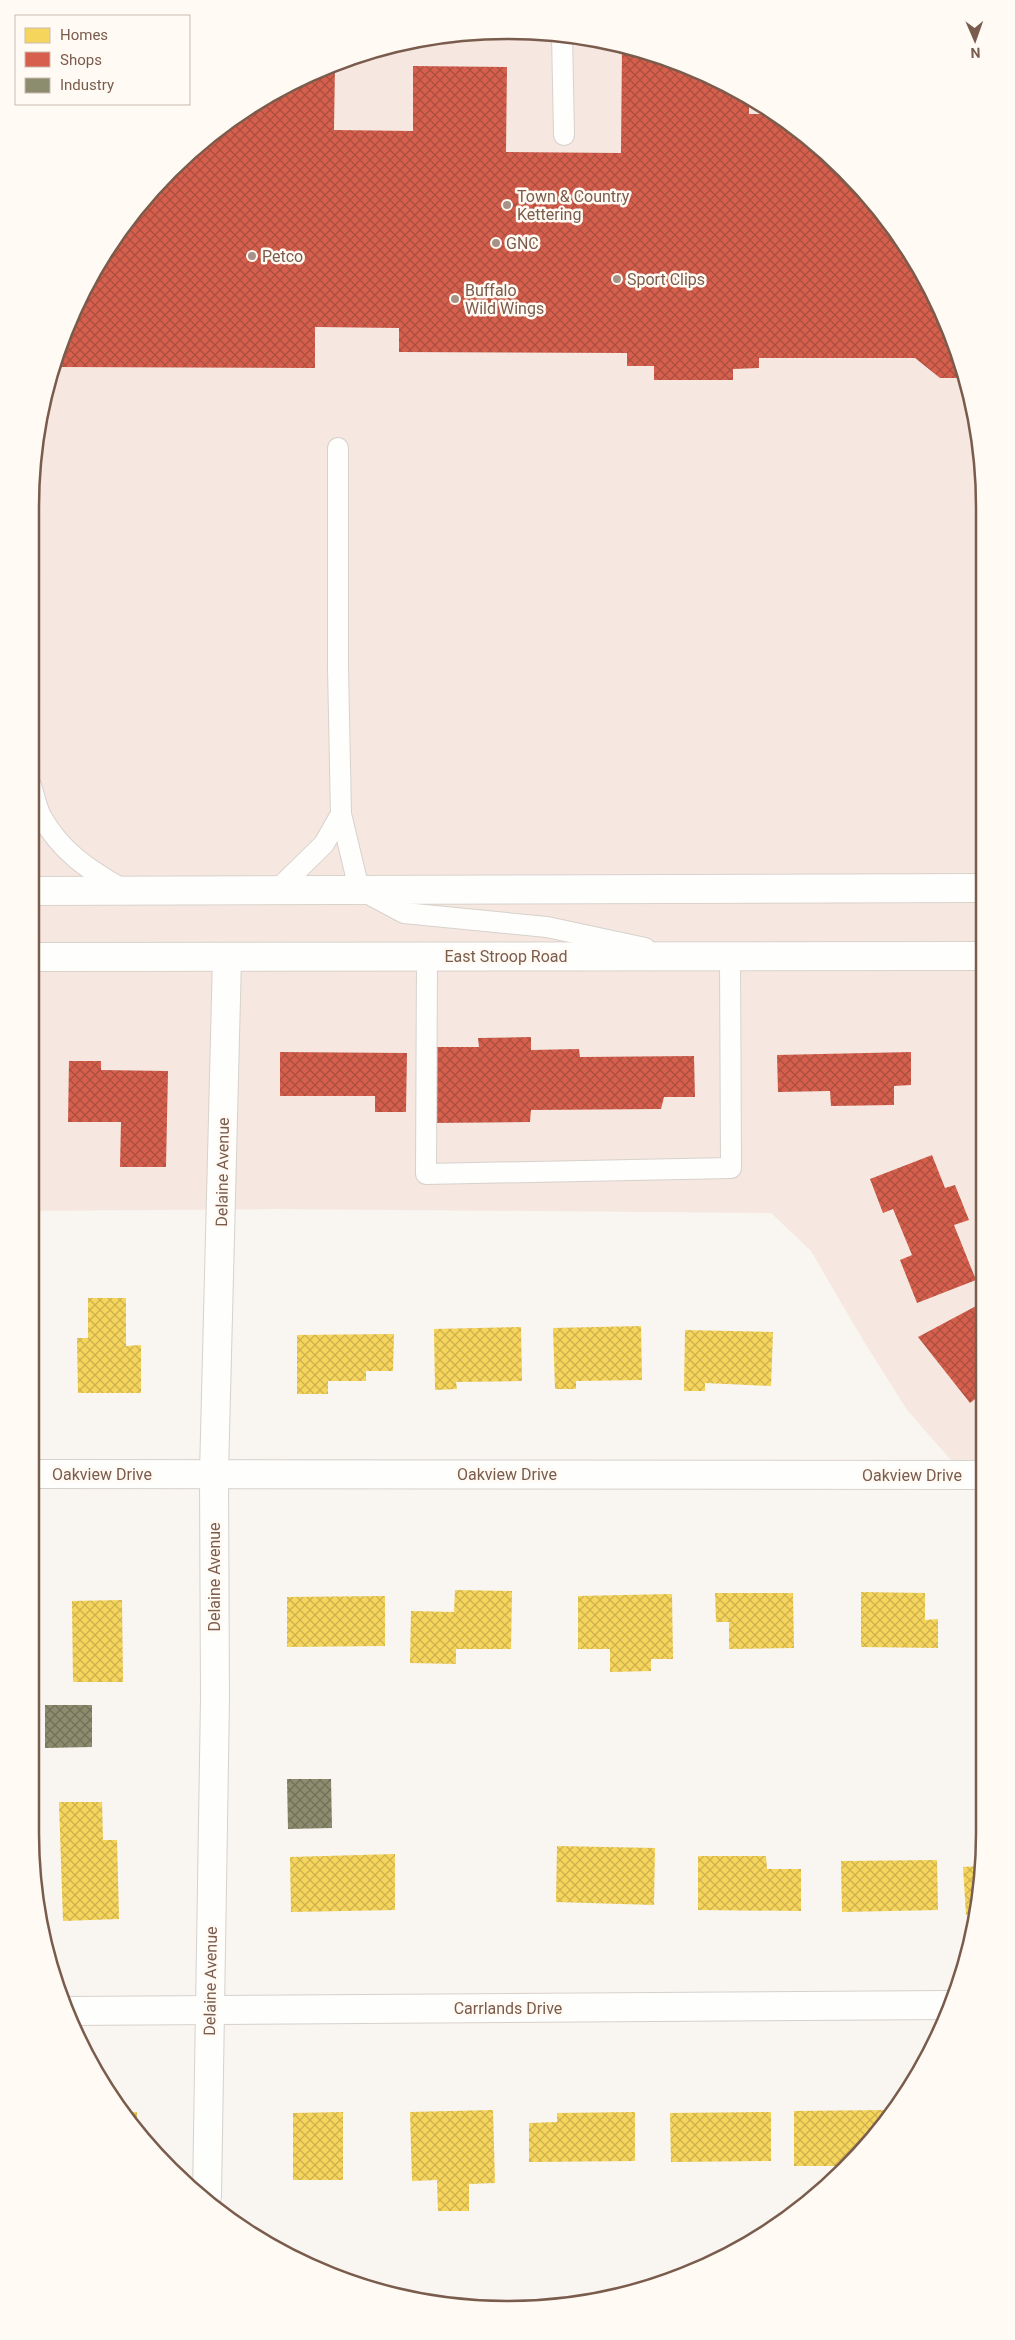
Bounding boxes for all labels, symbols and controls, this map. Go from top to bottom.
legend [15,15,190,105]
north arrow [950,15,1000,65]
text: Homes [60,26,108,44]
text: N [970,45,981,61]
text: Shops [60,51,102,69]
text: Industry [60,76,114,94]
place label: Town & Country Kettering [517,187,630,224]
marker: Town & Country Kettering [501,199,513,211]
place label: GNC [506,234,539,253]
marker: GNC [490,237,502,249]
place label: Petco [262,247,303,266]
marker: Petco [246,250,258,262]
place label: Sport Clips [627,270,705,289]
marker: Sport Clips [611,273,623,285]
place label: Buffalo Wild Wings [465,281,544,318]
marker: Buffalo Wild Wings [449,293,461,305]
street label: East Stroop Road [444,947,568,966]
street label: Delaine Avenue [212,1117,233,1227]
street label: Oakview Drive [52,1465,152,1484]
street label: Oakview Drive [457,1465,557,1484]
street label: Oakview Drive [862,1466,962,1485]
street label: Delaine Avenue [205,1522,224,1632]
street label: Delaine Avenue [200,1926,221,2036]
street label: Carrlands Drive [454,1999,562,2018]

